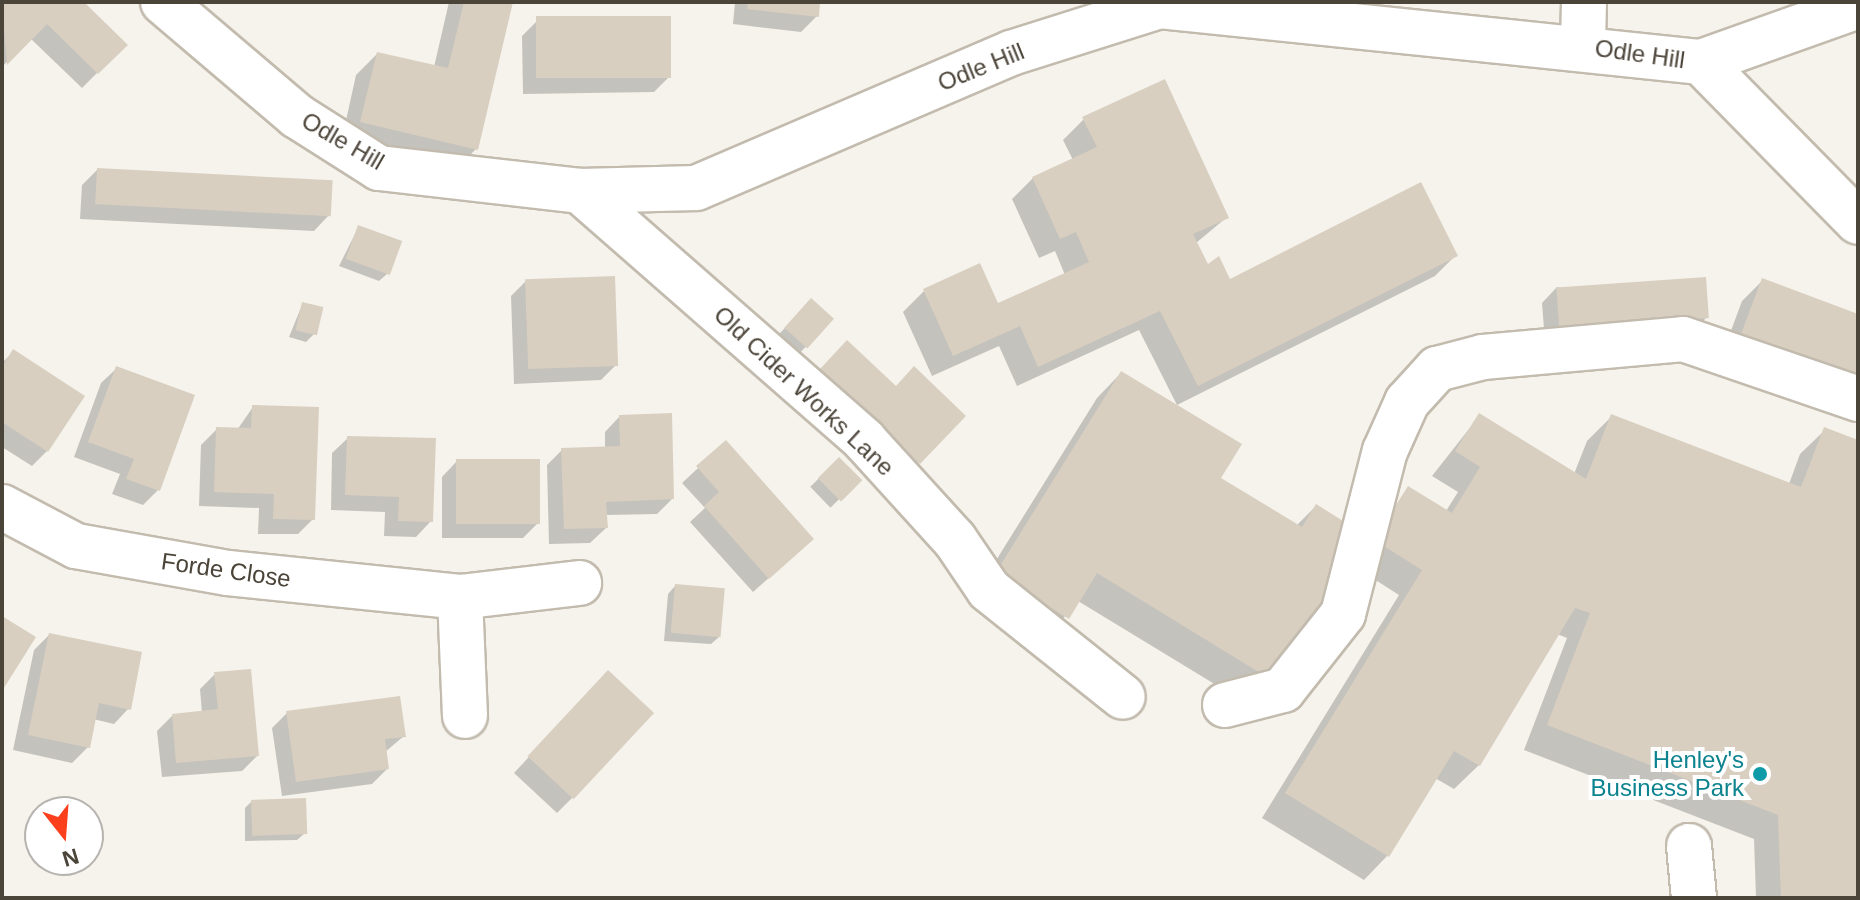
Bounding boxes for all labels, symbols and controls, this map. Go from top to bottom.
street label: Odle Hill [1593,33,1687,75]
street label: Odle Hill [934,37,1028,97]
street label: Odle Hill [297,106,389,176]
street label: Old Cider Works Lane [708,300,900,482]
street label: Forde Close [159,547,293,593]
place label: Henley's Business Park [1591,746,1744,802]
marker: Henley's Business Park [1751,765,1769,783]
north arrow [24,796,104,876]
text: N [59,843,82,872]

